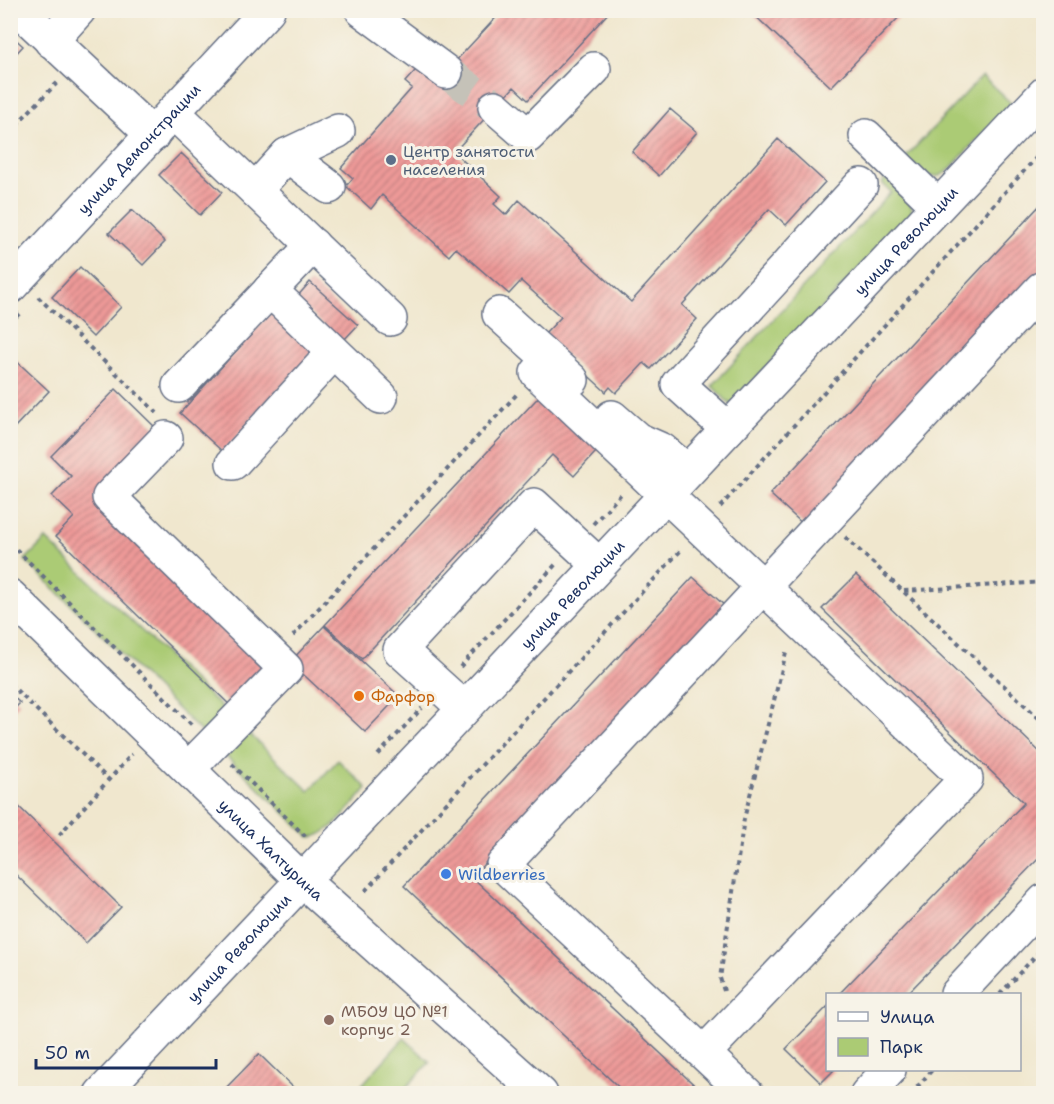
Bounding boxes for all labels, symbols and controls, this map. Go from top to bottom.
street label: улица Демонстрации [73,79,205,219]
place label: Центр занятости населения [403,141,534,180]
marker: Центр занятости населения [384,153,398,167]
street label: улица Революции [850,182,963,300]
street label: улица Революции [516,535,629,654]
place label: Фарфор [371,686,435,707]
marker: Фарфор [352,689,366,703]
street label: улица Халтурина [214,794,328,905]
place label: Wildberries [458,864,546,885]
marker: Wildberries [439,867,453,881]
street label: улица Революции [183,889,296,1007]
legend [826,993,1021,1071]
place label: МБОУ ЦО №1 корпус 2 [341,1001,448,1040]
text: Улица [880,1005,934,1029]
marker: МБОУ ЦО №1 корпус 2 [322,1013,336,1027]
scale bar [36,1032,216,1070]
text: Парк [880,1035,923,1059]
text: 50 m [45,1041,90,1065]

